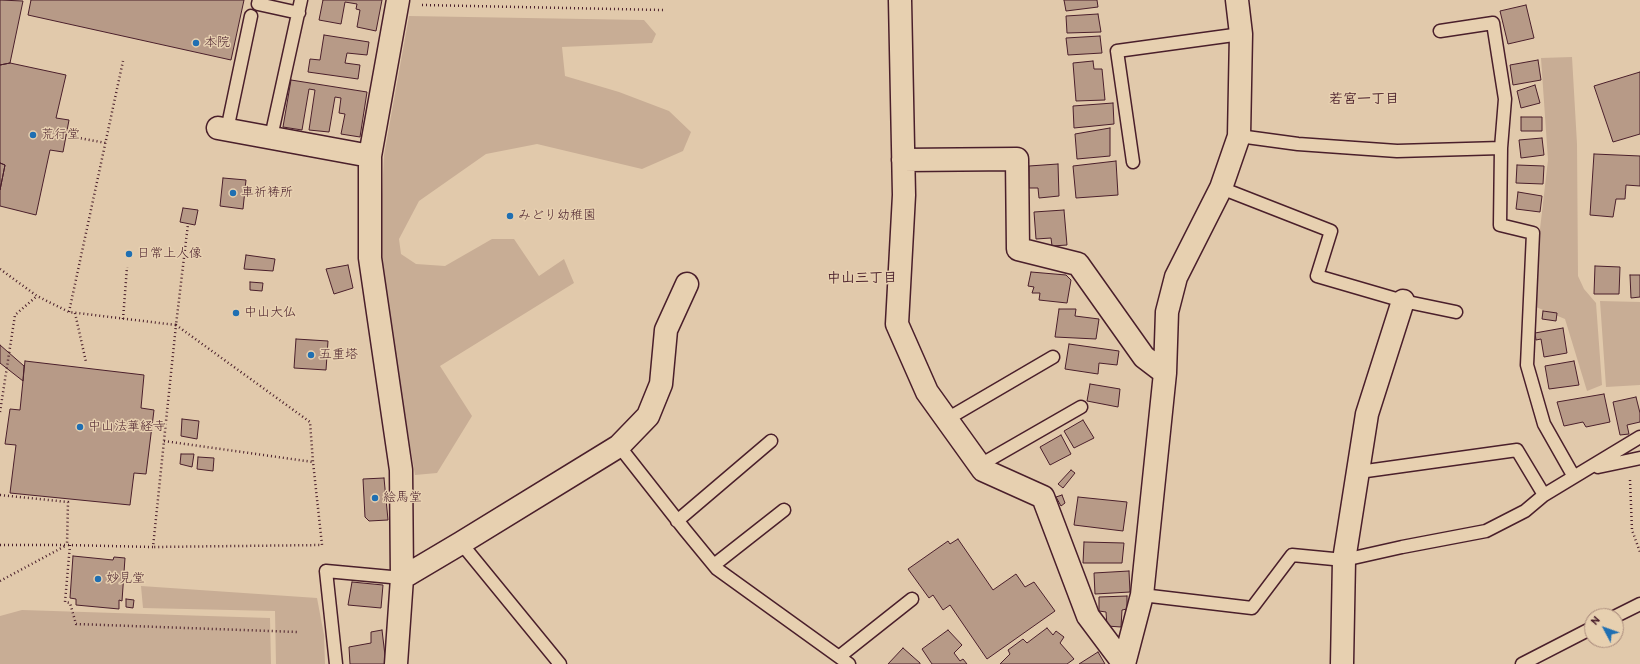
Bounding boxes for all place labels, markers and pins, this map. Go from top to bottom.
place label: 本院 [204,35,230,51]
marker: 本院 [191,38,201,48]
place label: 荒行堂 [41,127,80,143]
marker: 荒行堂 [28,130,38,140]
place label: 車祈祷所 [241,185,293,201]
marker: 車祈祷所 [228,188,238,198]
place label: みどり幼稚園 [518,208,596,224]
marker: みどり幼稚園 [505,211,515,221]
place label: 日常上人像 [137,246,202,262]
marker: 日常上人像 [124,249,134,259]
place label: 中山大仏 [244,305,296,321]
marker: 中山大仏 [231,308,241,318]
place label: 五重塔 [319,347,358,363]
marker: 五重塔 [306,350,316,360]
place label: 中山法華経寺 [88,419,166,435]
marker: 中山法華経寺 [75,422,85,432]
place label: 絵馬堂 [383,490,422,506]
marker: 絵馬堂 [370,493,380,503]
place label: 妙見堂 [106,571,145,587]
marker: 妙見堂 [93,574,103,584]

